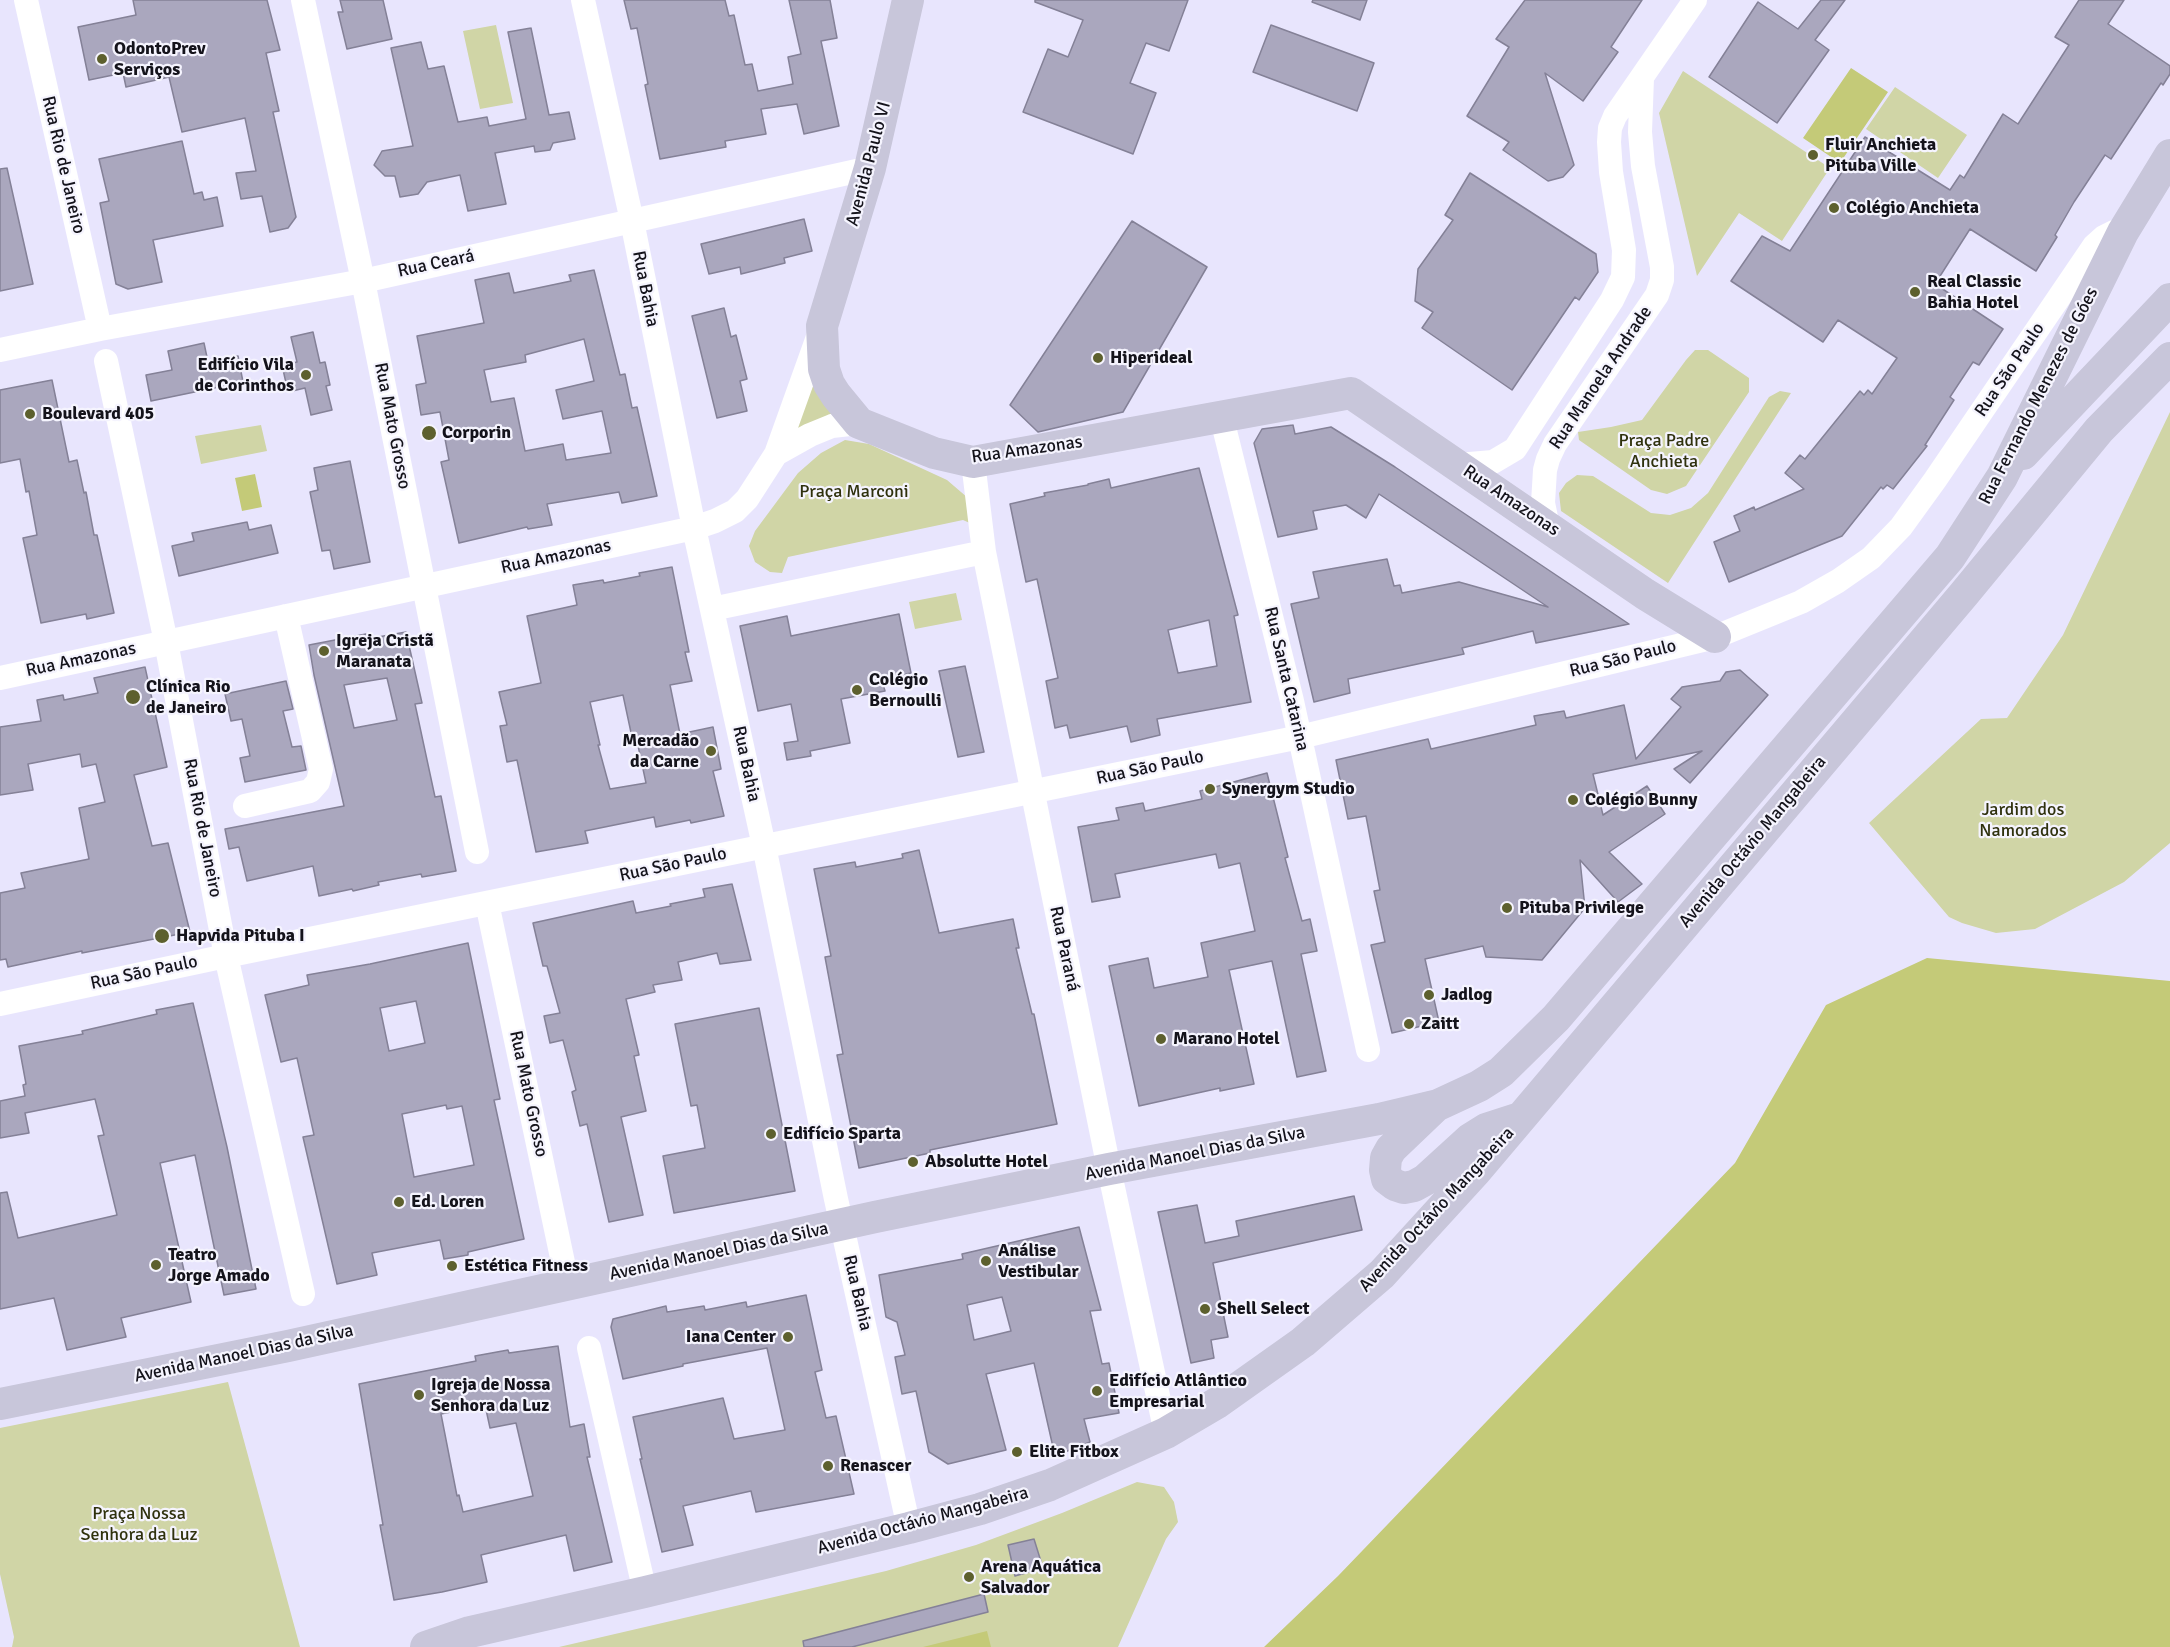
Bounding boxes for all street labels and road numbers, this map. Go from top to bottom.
street label: Rua Rio de Janeiro [37,94,89,236]
street label: Avenida Paulo VI [842,99,896,229]
street label: Rua Ceará [396,245,476,283]
street label: Rua Bahia [627,249,663,329]
street label: Rua Fernando Menezes de Góes [1975,284,2103,508]
street label: Rua Manoela Andrade [1545,302,1657,454]
street label: Rua São Paulo [1971,319,2049,421]
street label: Rua Mato Grosso [369,361,415,491]
street label: Rua Amazonas [970,432,1084,468]
street label: Rua Amazonas [1459,461,1563,541]
street label: Rua Amazonas [499,535,613,579]
street label: Rua Santa Catarina [1259,605,1313,753]
street label: Rua São Paulo [1568,635,1678,683]
street label: Rua Amazonas [24,638,138,682]
street label: Rua Bahia [727,724,765,804]
street label: Rua São Paulo [1094,746,1206,790]
street label: Avenida Octávio Mangabeira [1675,752,1831,932]
street label: Rua Rio de Janeiro [178,757,226,899]
street label: Rua São Paulo [617,843,729,887]
street label: Rua Paraná [1044,904,1084,994]
street label: Rua São Paulo [88,951,200,995]
street label: Rua Mato Grosso [504,1029,552,1159]
street label: Avenida Manoel Dias da Silva [1083,1122,1307,1186]
street label: Avenida Octávio Mangabeira [1355,1123,1519,1297]
street label: Avenida Manoel Dias da Silva [607,1218,831,1286]
street label: Rua Bahia [838,1253,876,1333]
street label: Avenida Manoel Dias da Silva [132,1320,356,1388]
street label: Avenida Octávio Mangabeira [815,1482,1031,1560]

